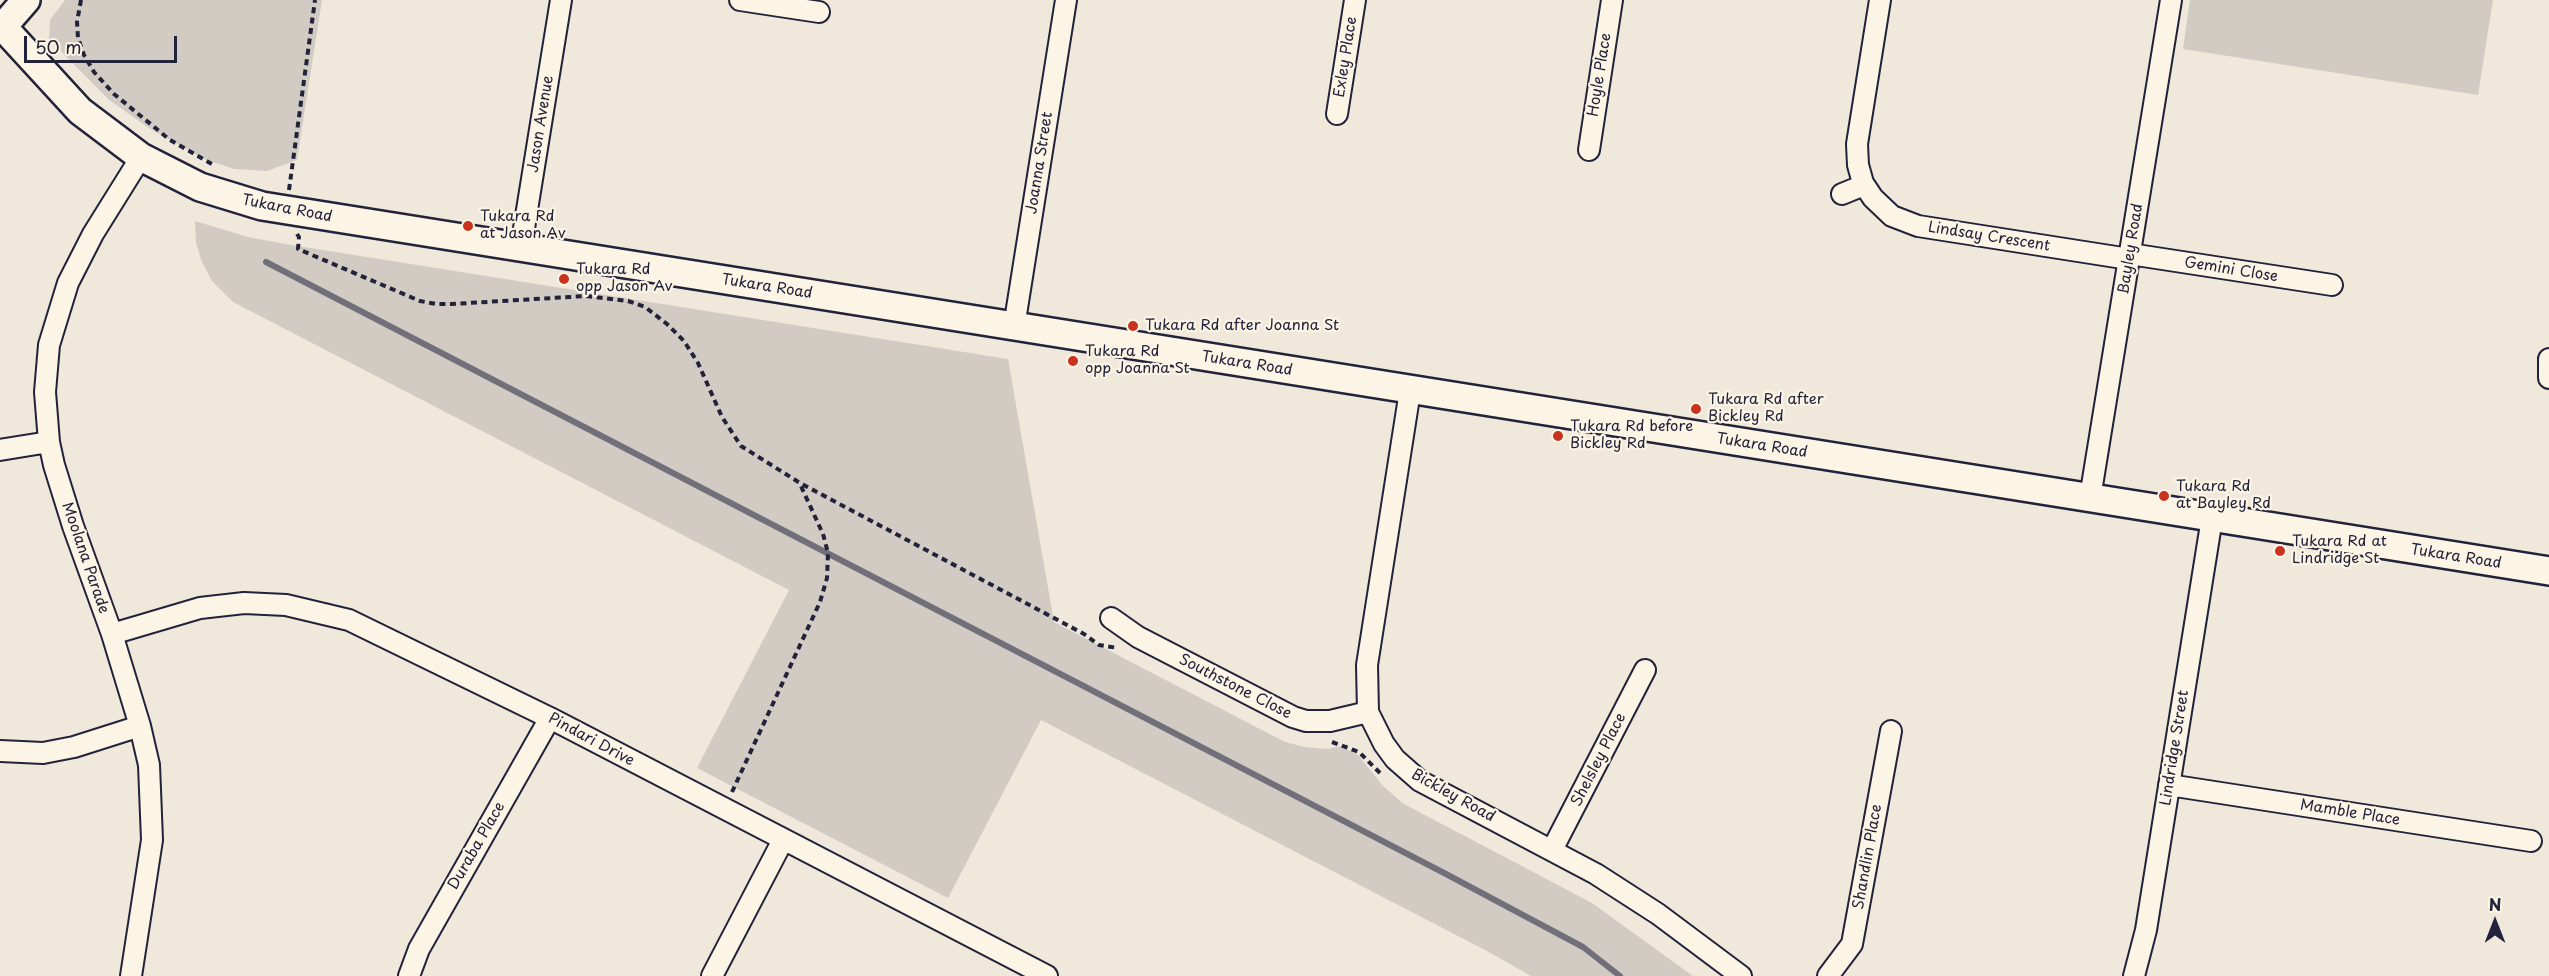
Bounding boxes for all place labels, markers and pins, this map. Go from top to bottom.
place label: Tukara Rd at Jason Av [480,208,566,243]
marker: Tukara Rd at Jason Av [461,219,475,233]
place label: Tukara Rd opp Jason Av [576,261,672,296]
marker: Tukara Rd opp Jason Av [557,272,571,286]
place label: Tukara Rd after Joanna St [1145,317,1339,335]
marker: Tukara Rd after Joanna St [1126,319,1140,333]
place label: Tukara Rd opp Joanna St [1085,343,1189,378]
marker: Tukara Rd opp Joanna St [1066,354,1080,368]
place label: Tukara Rd after Bickley Rd [1708,391,1824,426]
marker: Tukara Rd after Bickley Rd [1689,402,1703,416]
place label: Tukara Rd before Bickley Rd [1570,418,1693,453]
marker: Tukara Rd before Bickley Rd [1551,429,1565,443]
place label: Tukara Rd at Bayley Rd [2176,478,2271,513]
marker: Tukara Rd at Bayley Rd [2157,489,2171,503]
place label: Tukara Rd at Lindridge St [2292,533,2387,568]
marker: Tukara Rd at Lindridge St [2273,544,2287,558]

